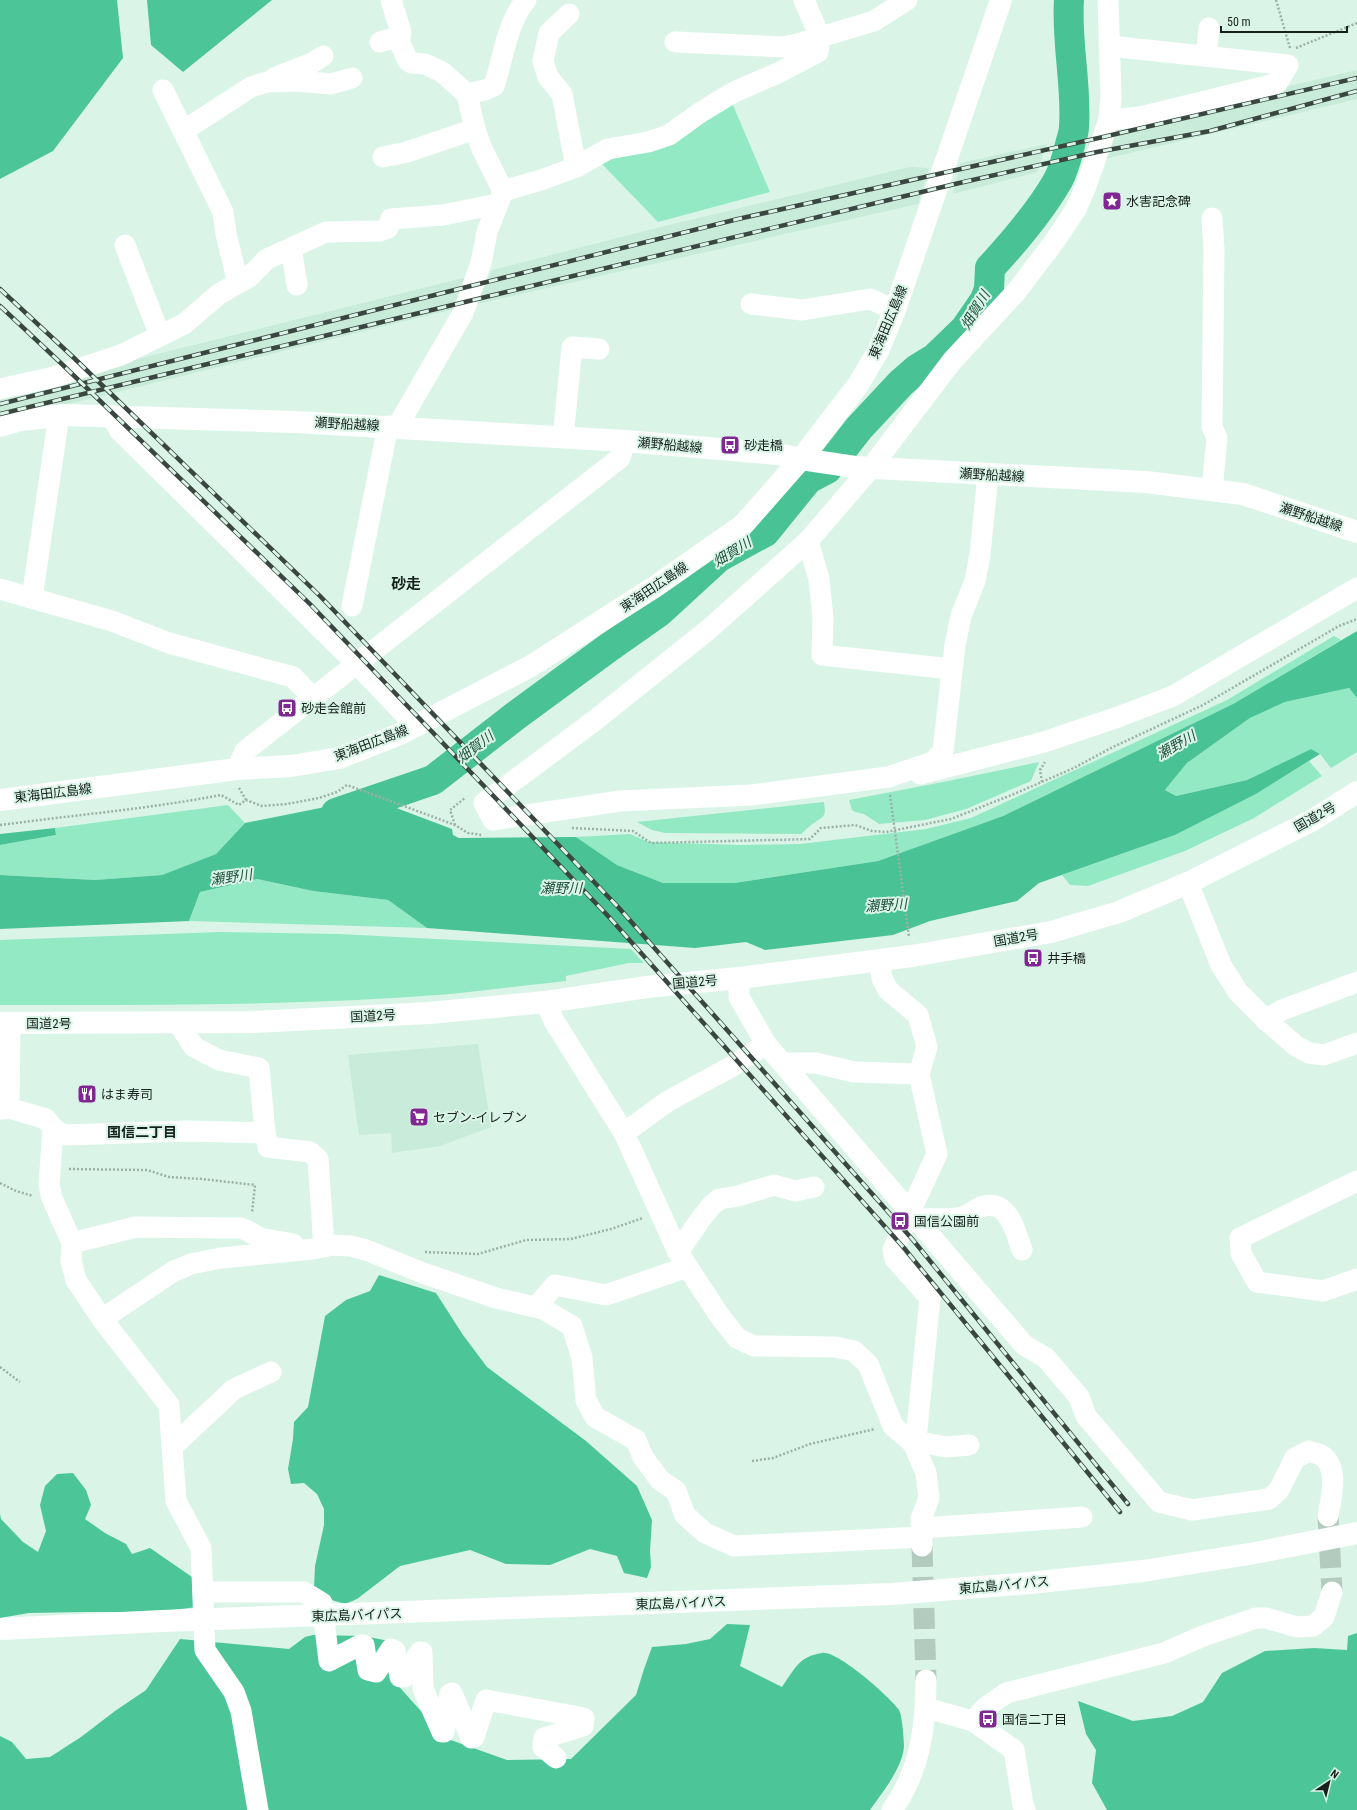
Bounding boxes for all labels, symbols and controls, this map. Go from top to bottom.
scale bar [1221,8,1347,34]
text: 50 m [1227,15,1251,29]
place icon: 水害記念碑 [1101,190,1123,212]
place label: 水害記念碑 [1126,194,1191,209]
street label: 東海田広島線 [866,283,910,361]
water label: 畑賀川 [957,286,994,332]
street label: 瀬野船越線 [314,415,380,433]
bus stop icon: 砂走橋 [719,434,741,456]
street label: 瀬野船越線 [637,435,703,455]
place label: 砂走橋 [744,438,783,453]
street label: 瀬野船越線 [959,466,1025,484]
street label: 瀬野船越線 [1278,500,1344,534]
water label: 畑賀川 [710,533,756,570]
street label: 東海田広島線 [617,559,691,615]
district label: 砂走 [391,575,421,593]
bus stop icon: 砂走会館前 [276,697,298,719]
place label: 砂走会館前 [301,701,366,716]
street label: 東海田広島線 [332,722,410,764]
water label: 畑賀川 [454,727,498,766]
water label: 瀬野川 [1154,727,1200,762]
street label: 東海田広島線 [13,781,93,805]
street label: 国道2号 [1292,799,1338,835]
water label: 瀬野川 [209,866,255,888]
water label: 瀬野川 [540,880,584,896]
water label: 瀬野川 [864,895,910,914]
street label: 国道2号 [992,927,1040,949]
bus stop icon: 井手橋 [1022,947,1044,969]
place label: 井手橋 [1047,951,1086,966]
street label: 国道2号 [672,973,718,991]
street label: 国道2号 [350,1007,396,1025]
street label: 国道2号 [26,1016,72,1031]
restaurant icon: はま寿司 [76,1083,98,1105]
place label: はま寿司 [101,1087,153,1102]
supermarket icon: セブン-イレブン [408,1106,430,1128]
place label: セブン-イレブン [433,1110,527,1125]
district label: 国信二丁目 [107,1124,177,1140]
bus stop icon: 国信公園前 [889,1210,911,1232]
place label: 国信公園前 [914,1214,979,1229]
street label: 東広島バイパス [958,1574,1050,1596]
street label: 東広島バイパス [635,1594,727,1612]
street label: 東広島バイパス [311,1606,403,1624]
bus stop icon: 国信二丁目 [977,1708,999,1730]
place label: 国信二丁目 [1002,1712,1067,1727]
north arrow [1309,1762,1349,1802]
text: N [1328,1767,1341,1782]

